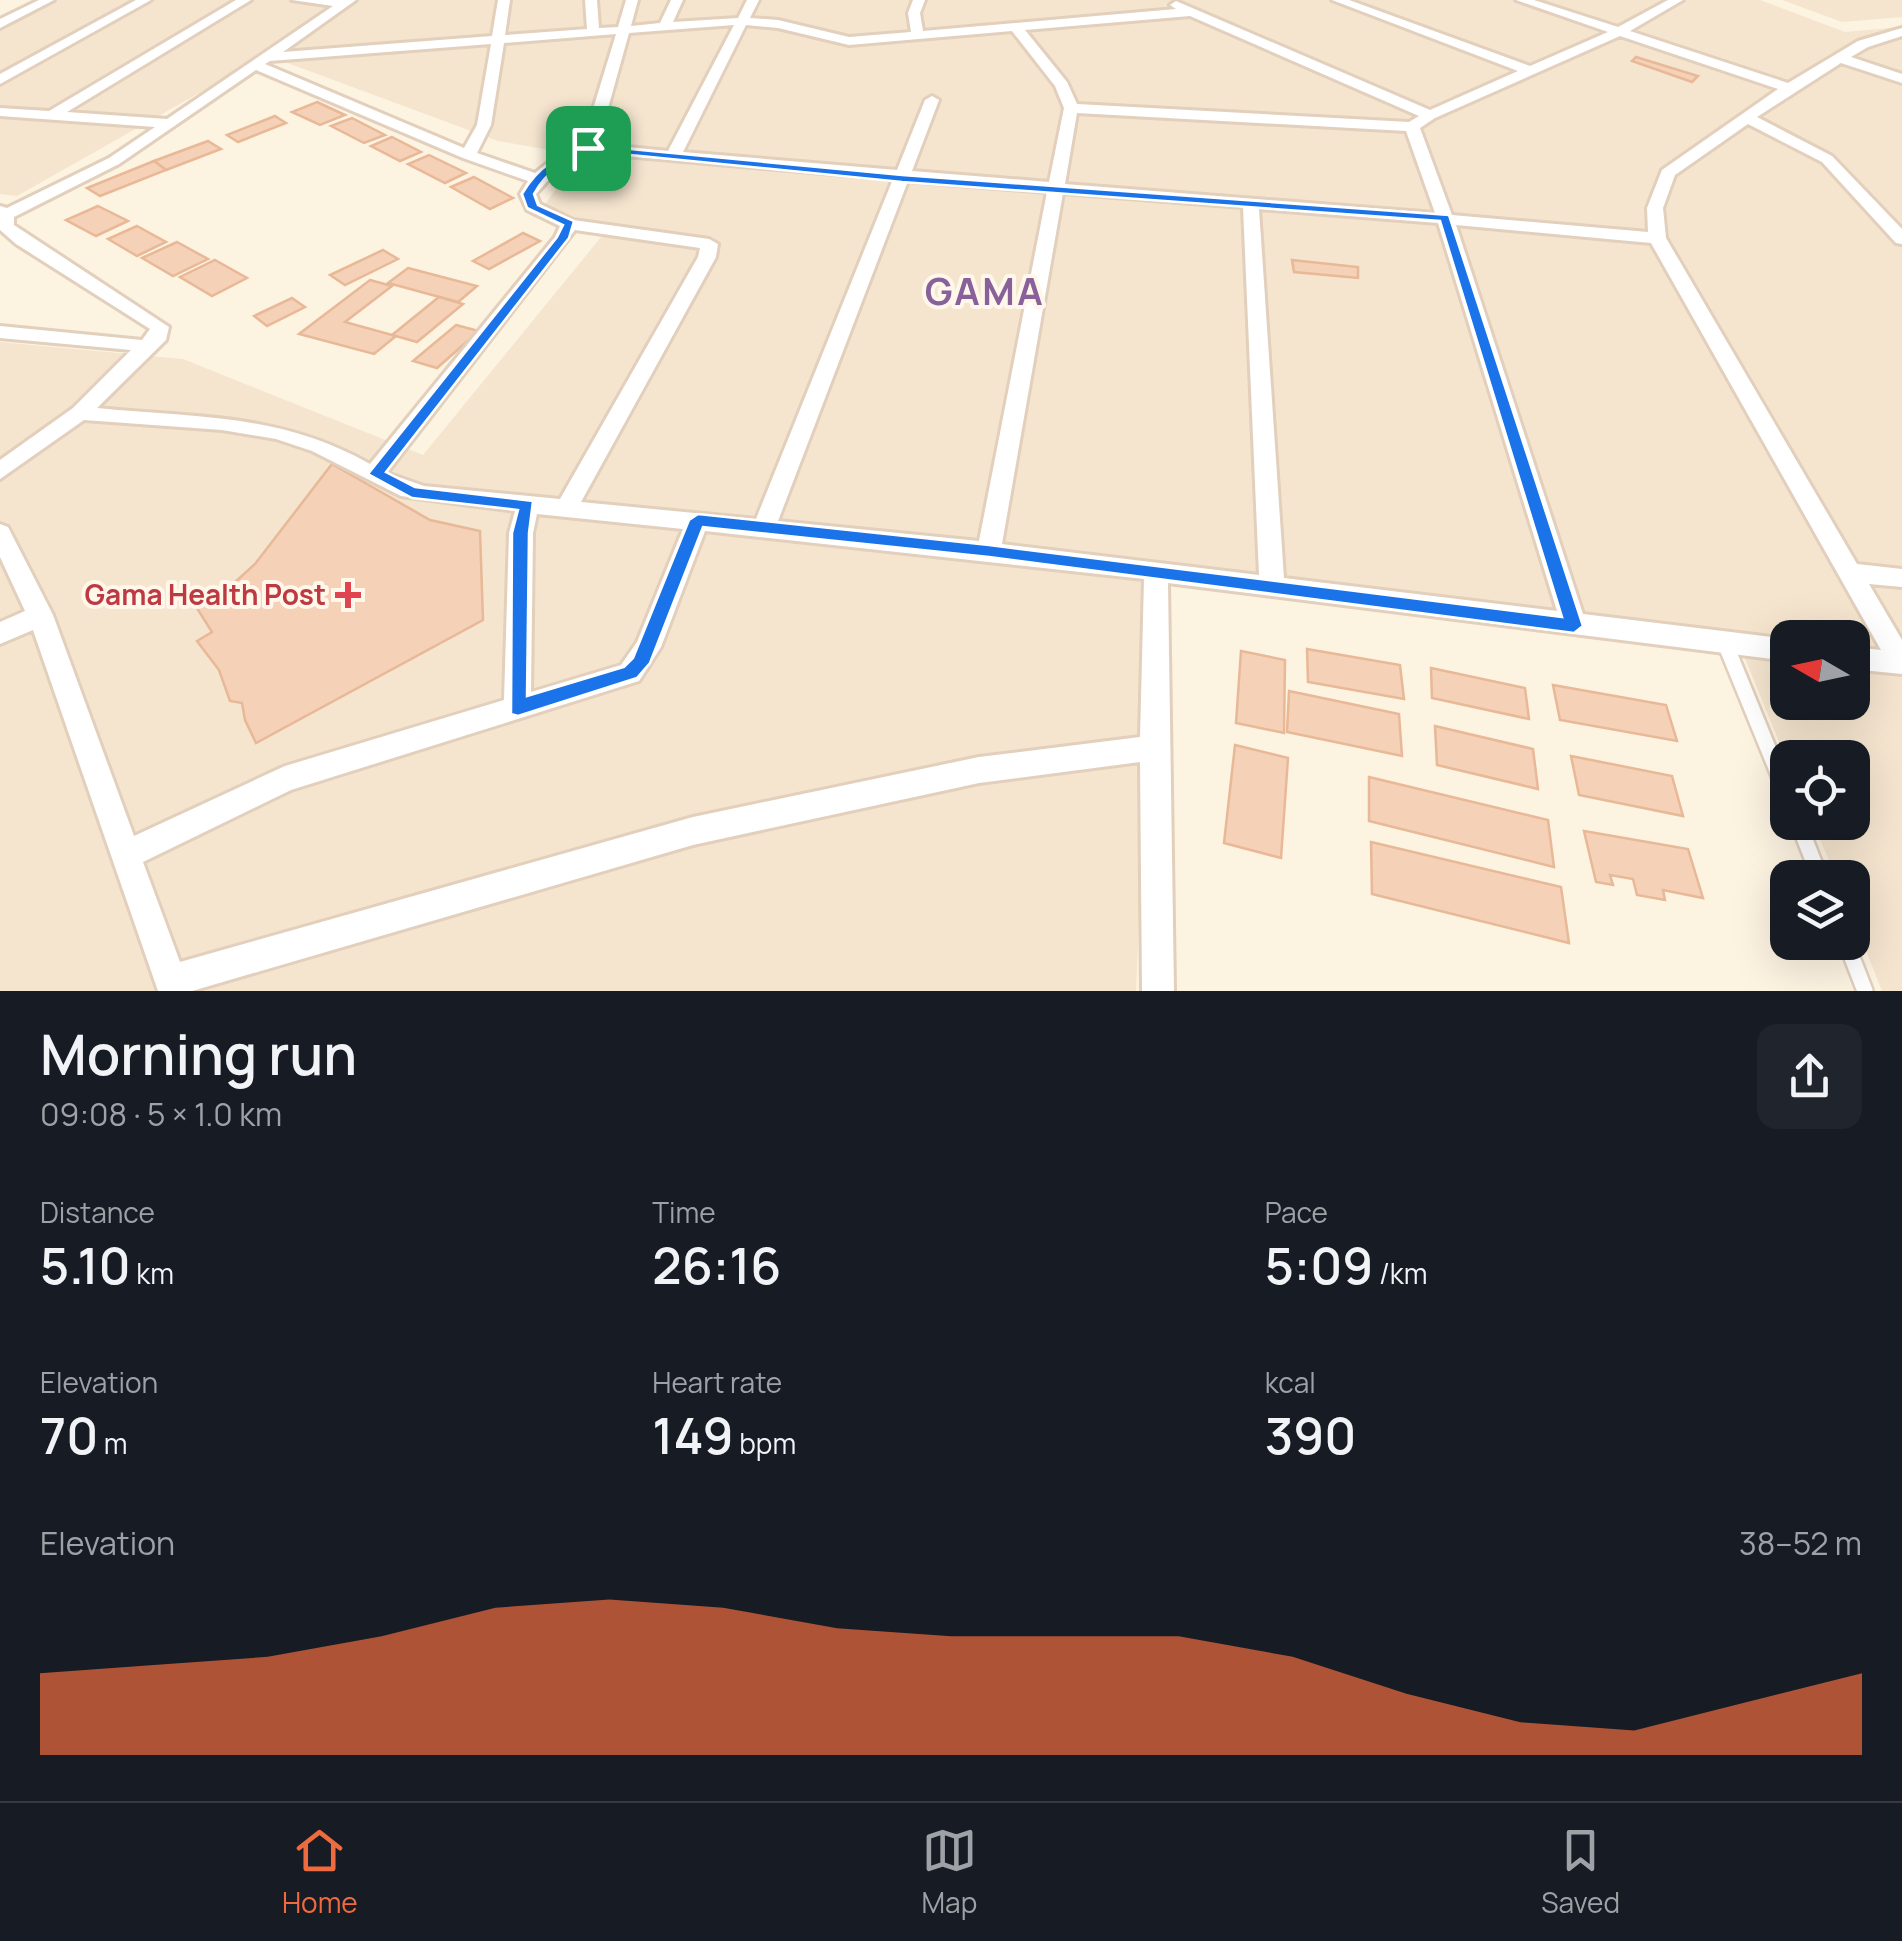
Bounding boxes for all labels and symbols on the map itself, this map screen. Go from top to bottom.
pin [546,106,631,191]
district label: GAMA [925,264,1045,316]
place label: Gama Health Post [85,575,326,613]
marker: Gama Health Post [335,582,361,608]
north arrow [1770,620,1870,720]

